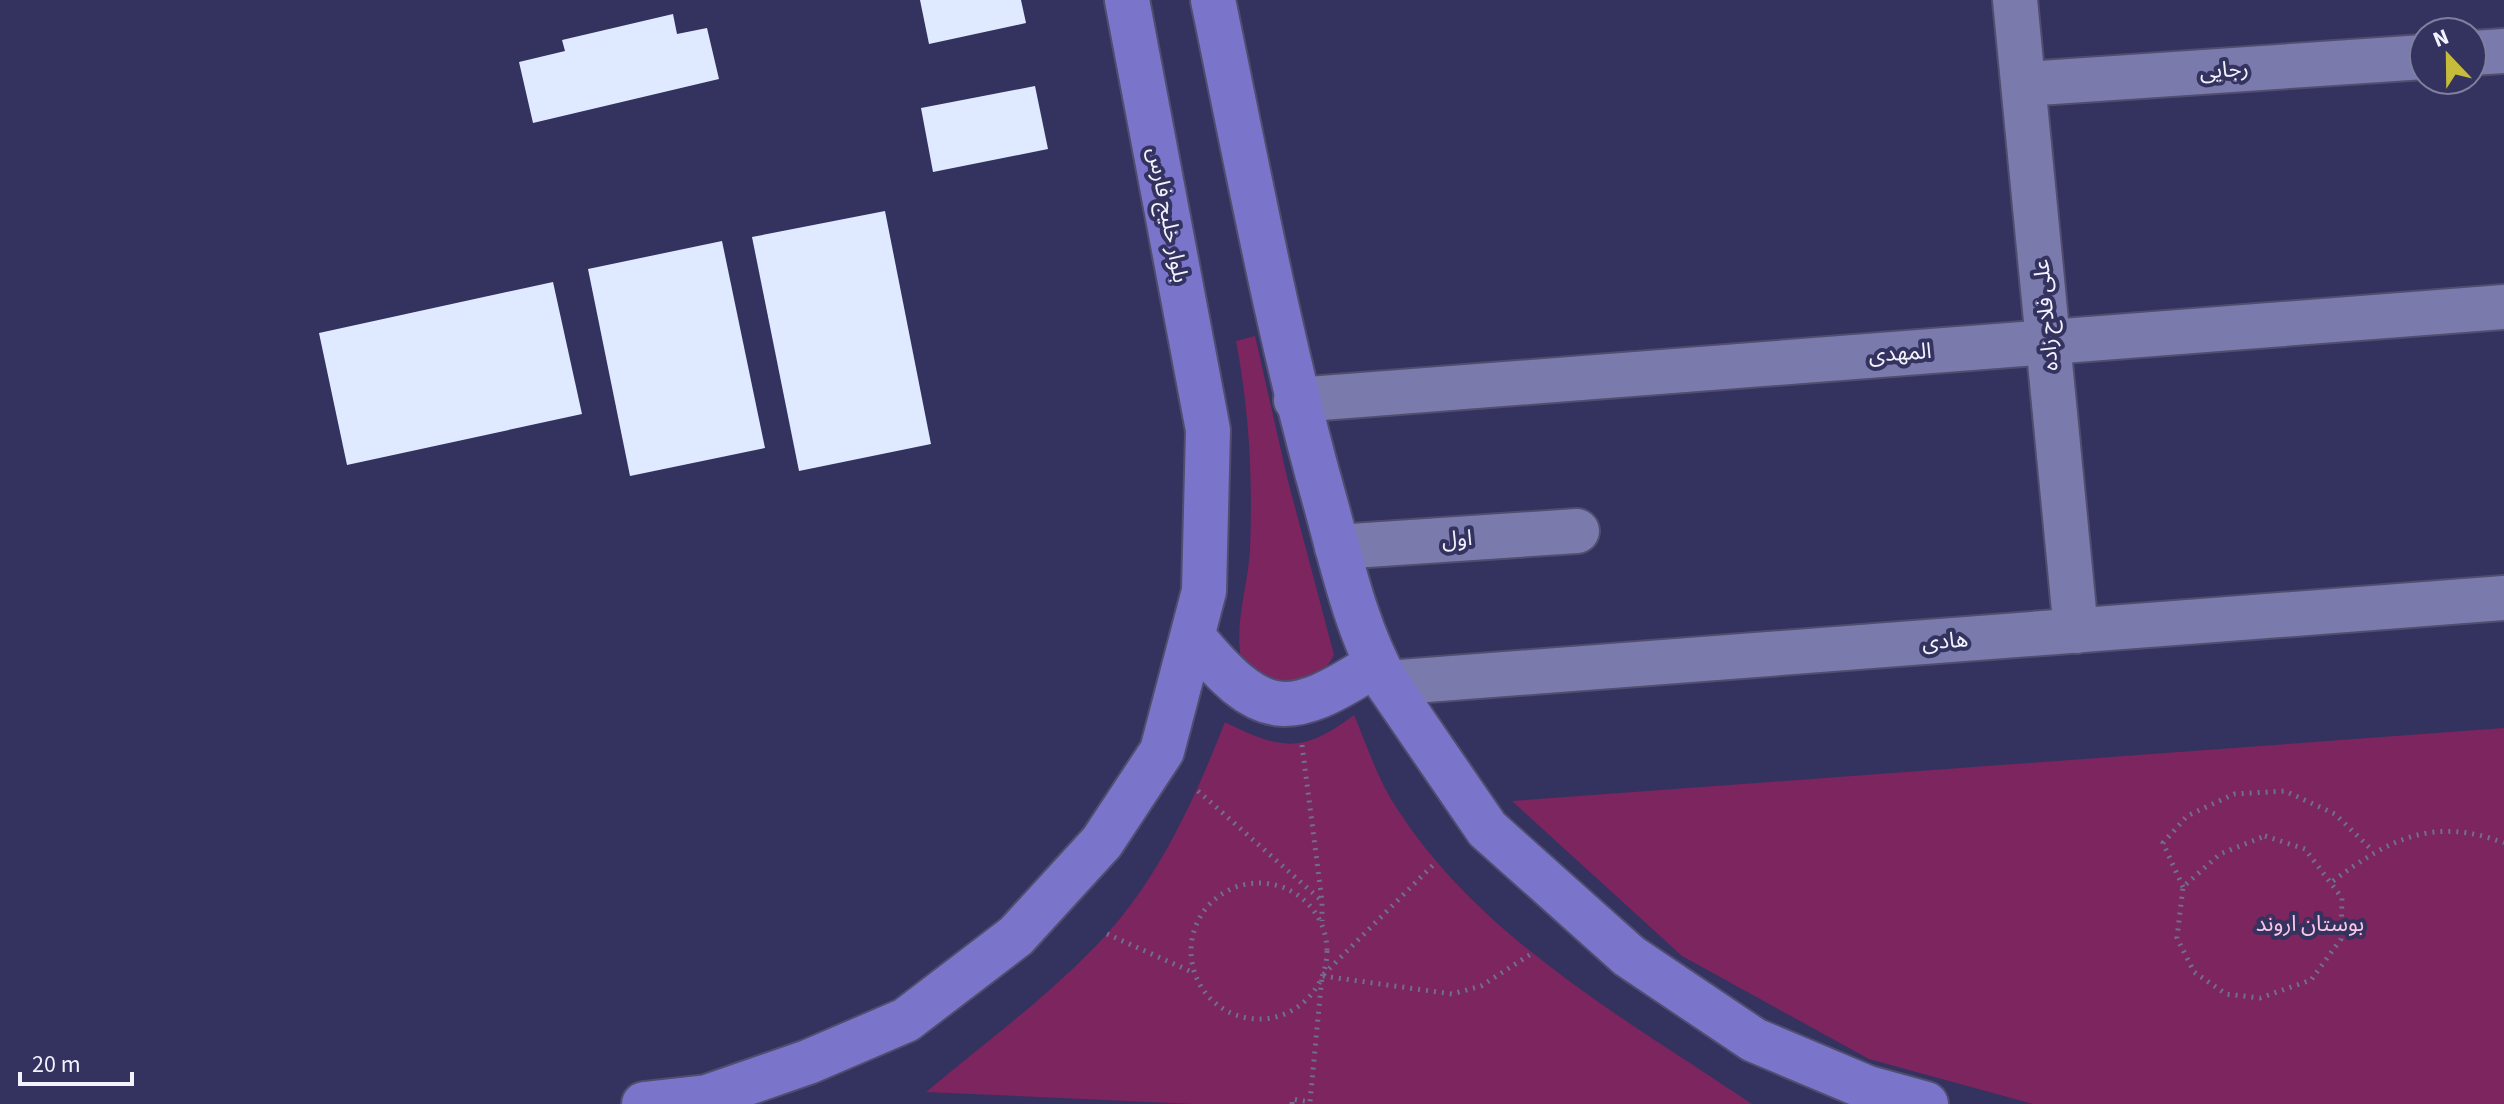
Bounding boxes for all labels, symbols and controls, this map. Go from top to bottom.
north arrow [2408,16,2488,96]
text: N [2428,21,2454,56]
street label: رجایی [2198,52,2250,88]
street label: بلوار خلیج فارس [1139,145,1197,285]
street label: علی فلاح زاده [2025,258,2067,372]
street label: المهدی [1867,335,1933,371]
street label: اول [1441,522,1473,556]
street label: هادی [1921,623,1969,659]
park label: بوستان اروند [2256,908,2364,940]
scale bar [20,1036,132,1086]
text: 20 m [32,1047,81,1082]

